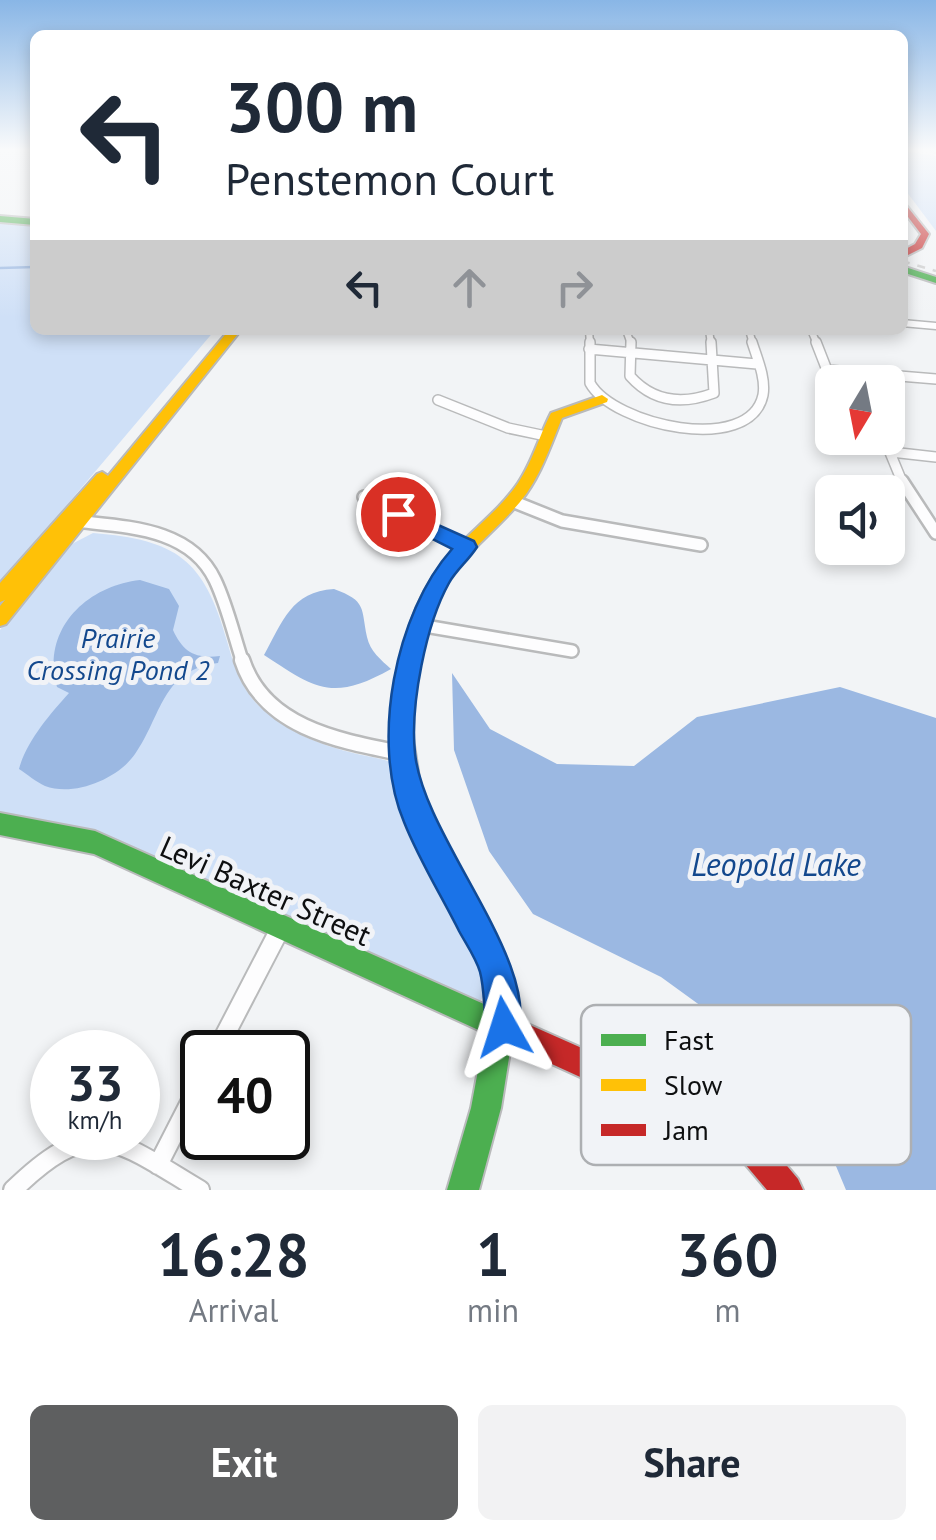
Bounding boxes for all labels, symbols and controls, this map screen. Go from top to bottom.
text: 300 m [225,61,418,151]
icon: left [60,70,190,200]
text: Penstemon Court [225,149,554,207]
icon: left [337,260,392,315]
icon: ahead [442,260,497,315]
icon: right [547,260,602,315]
north arrow [815,365,905,455]
map controls [815,365,905,565]
pin [356,472,441,557]
button: sound [815,475,905,565]
icon: arrive [371,487,426,542]
water label: Prairie Crossing Pond 2 [26,619,210,688]
street label: Levi Baxter Street [155,826,377,954]
water label: Leopold Lake [691,843,861,885]
position arrow [452,975,556,1079]
legend [581,1005,911,1165]
text: Fast [664,1021,714,1058]
speed limit sign: 40 [180,1030,310,1160]
text: 33 [67,1050,123,1115]
text: Slow [664,1066,723,1103]
text: km/h [68,1104,122,1136]
text: Jam [663,1111,709,1148]
text: 16:28 [157,1215,310,1293]
text: 1 [476,1215,510,1293]
text: 360 [677,1215,779,1293]
text: Arrival [189,1289,278,1331]
text: min [467,1289,519,1331]
text: m [715,1289,741,1331]
button: Exit [30,1405,458,1520]
button: Share [478,1405,906,1520]

